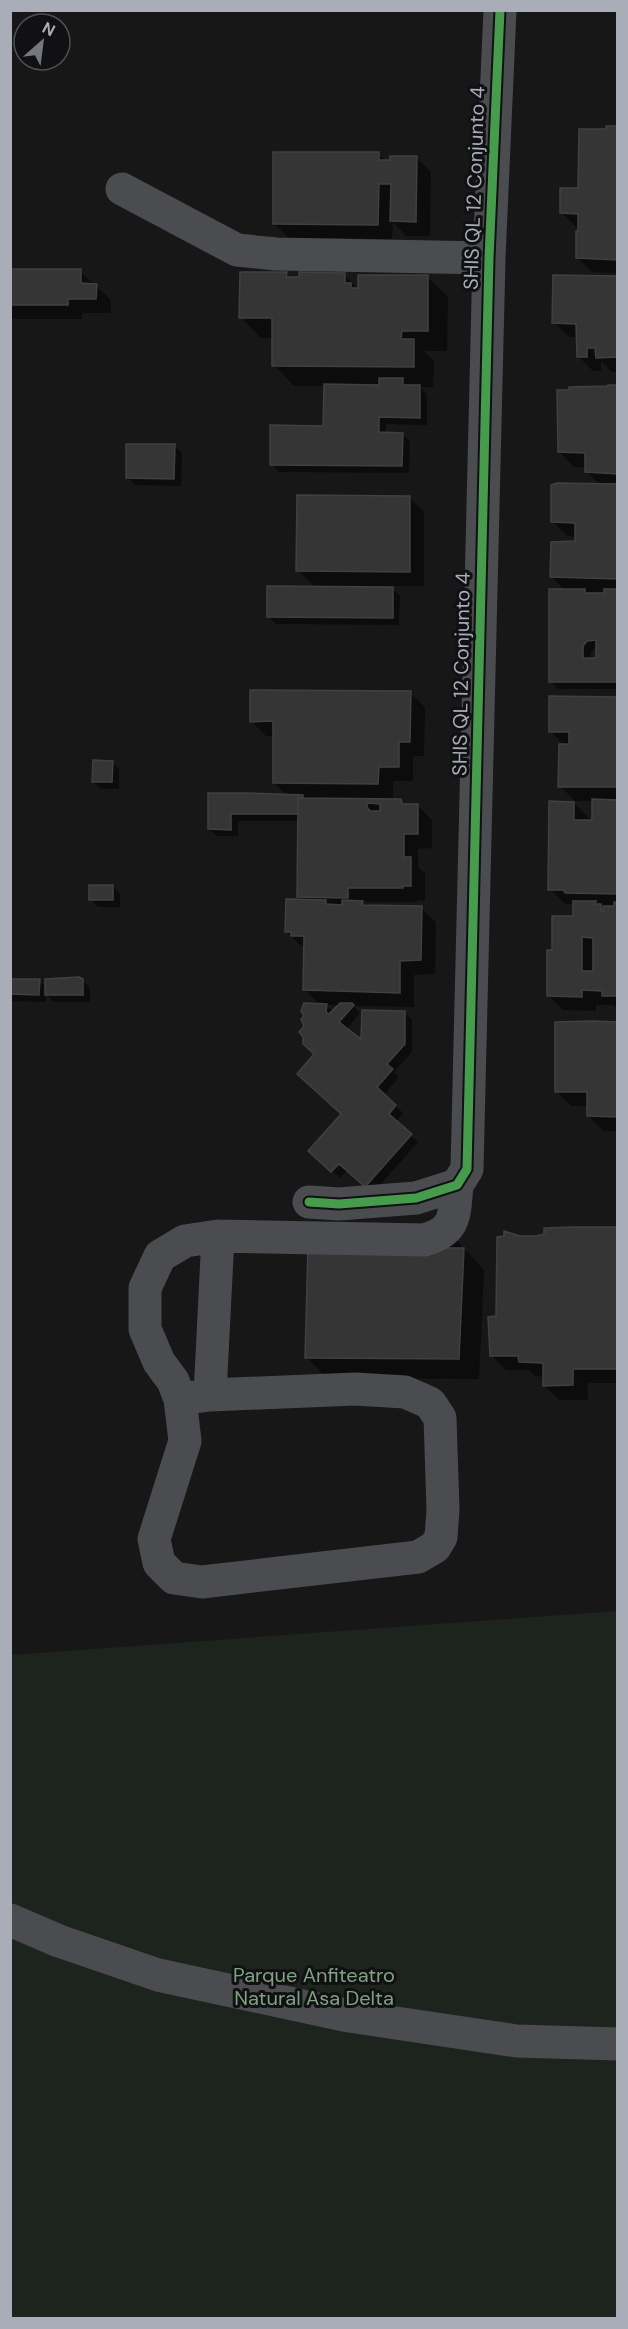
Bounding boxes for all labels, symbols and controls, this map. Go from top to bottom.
north arrow [12,12,72,72]
text: N [39,17,59,41]
street label: SHIS QL 12 Conjunto 4 [457,86,491,290]
street label: SHIS QL 12 Conjunto 4 [446,572,476,776]
park label: Parque Anfiteatro Natural Asa Delta [233,1962,395,2011]

